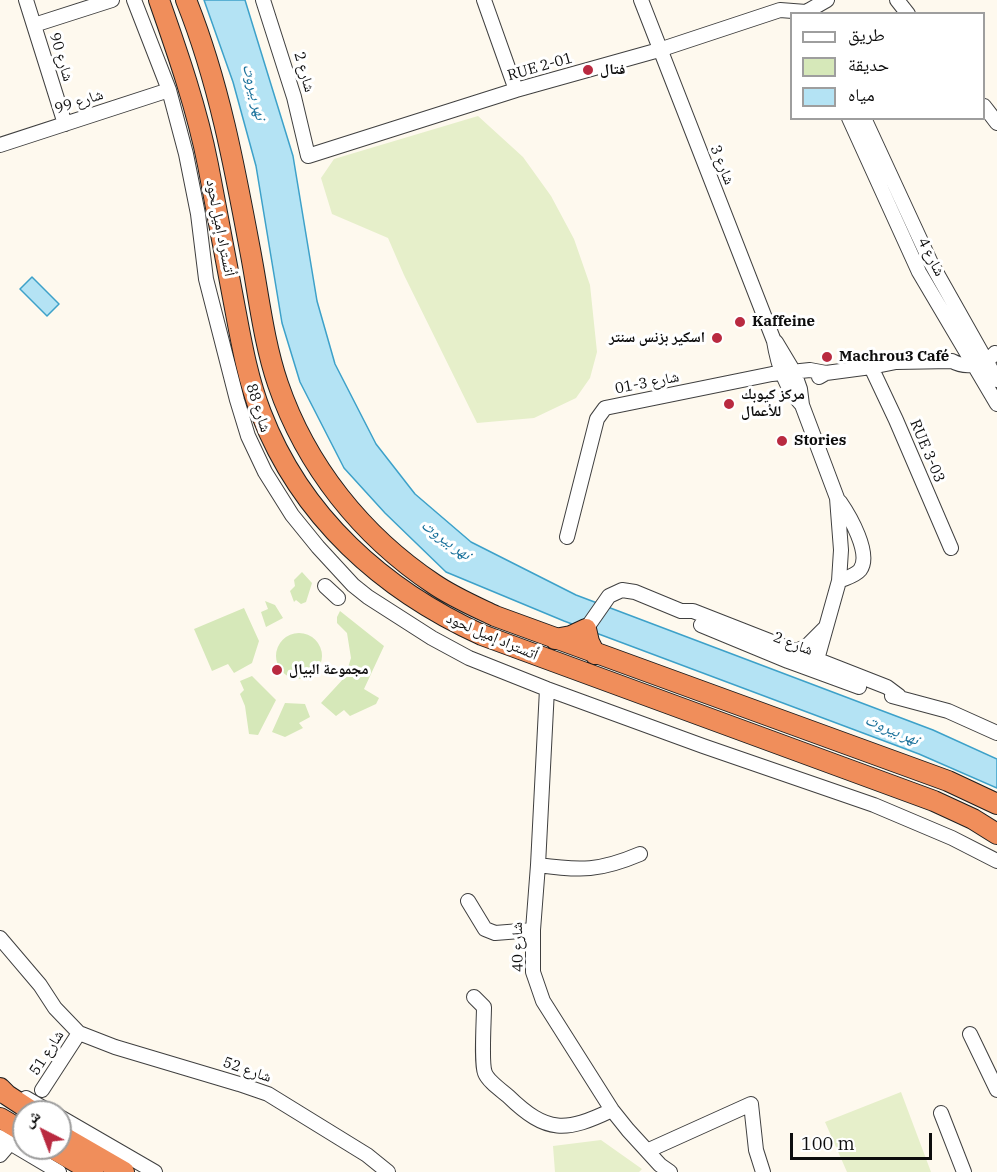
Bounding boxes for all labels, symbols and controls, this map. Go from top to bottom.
legend [790,12,985,120]
text: طريق [848,23,885,46]
street label: شارع 90 [45,30,77,84]
street label: RUE 2-01 [505,49,575,85]
street label: شارع 2 [290,50,318,94]
text: حديقة [848,53,889,76]
place label: فتال [600,61,625,79]
water label: نهر بيروت [238,62,270,122]
marker: فتال [581,63,595,77]
text: مياه [848,83,875,106]
street label: شارع 99 [52,86,106,118]
street label: شارع 3 [706,143,738,187]
street label: أتستراد إميل لحود [202,178,238,278]
street label: شارع 4 [914,235,948,279]
place label: Kaffeine [752,313,815,331]
marker: Kaffeine [733,315,747,329]
place label: اسكير بزنس سنتر [609,329,705,347]
marker: اسكير بزنس سنتر [710,331,724,345]
place label: Machrou3 Café [839,348,949,366]
marker: Machrou3 Café [820,350,834,364]
street label: شارع 3-01 [613,368,681,398]
street label: شارع 88 [242,381,274,435]
place label: مركز كيوبك للأعمال [741,386,805,421]
marker: مركز كيوبك للأعمال [722,397,736,411]
street label: RUE 3-03 [906,417,948,485]
place label: Stories [794,432,846,450]
marker: Stories [775,434,789,448]
water label: نهر بيروت [417,516,475,564]
street label: أتستراد إميل لحود [443,610,541,664]
street label: شارع 2 [771,628,815,660]
place label: مجموعة البيال [289,661,368,679]
marker: مجموعة البيال [270,663,284,677]
water label: نهر بيروت [862,710,922,750]
street label: شارع 40 [509,922,527,972]
street label: شارع 51 [26,1027,68,1079]
street label: شارع 52 [220,1053,274,1087]
north arrow [12,1100,72,1160]
text: ش [18,1105,44,1131]
scale bar [793,1121,936,1159]
text: 100 m [801,1132,855,1155]

